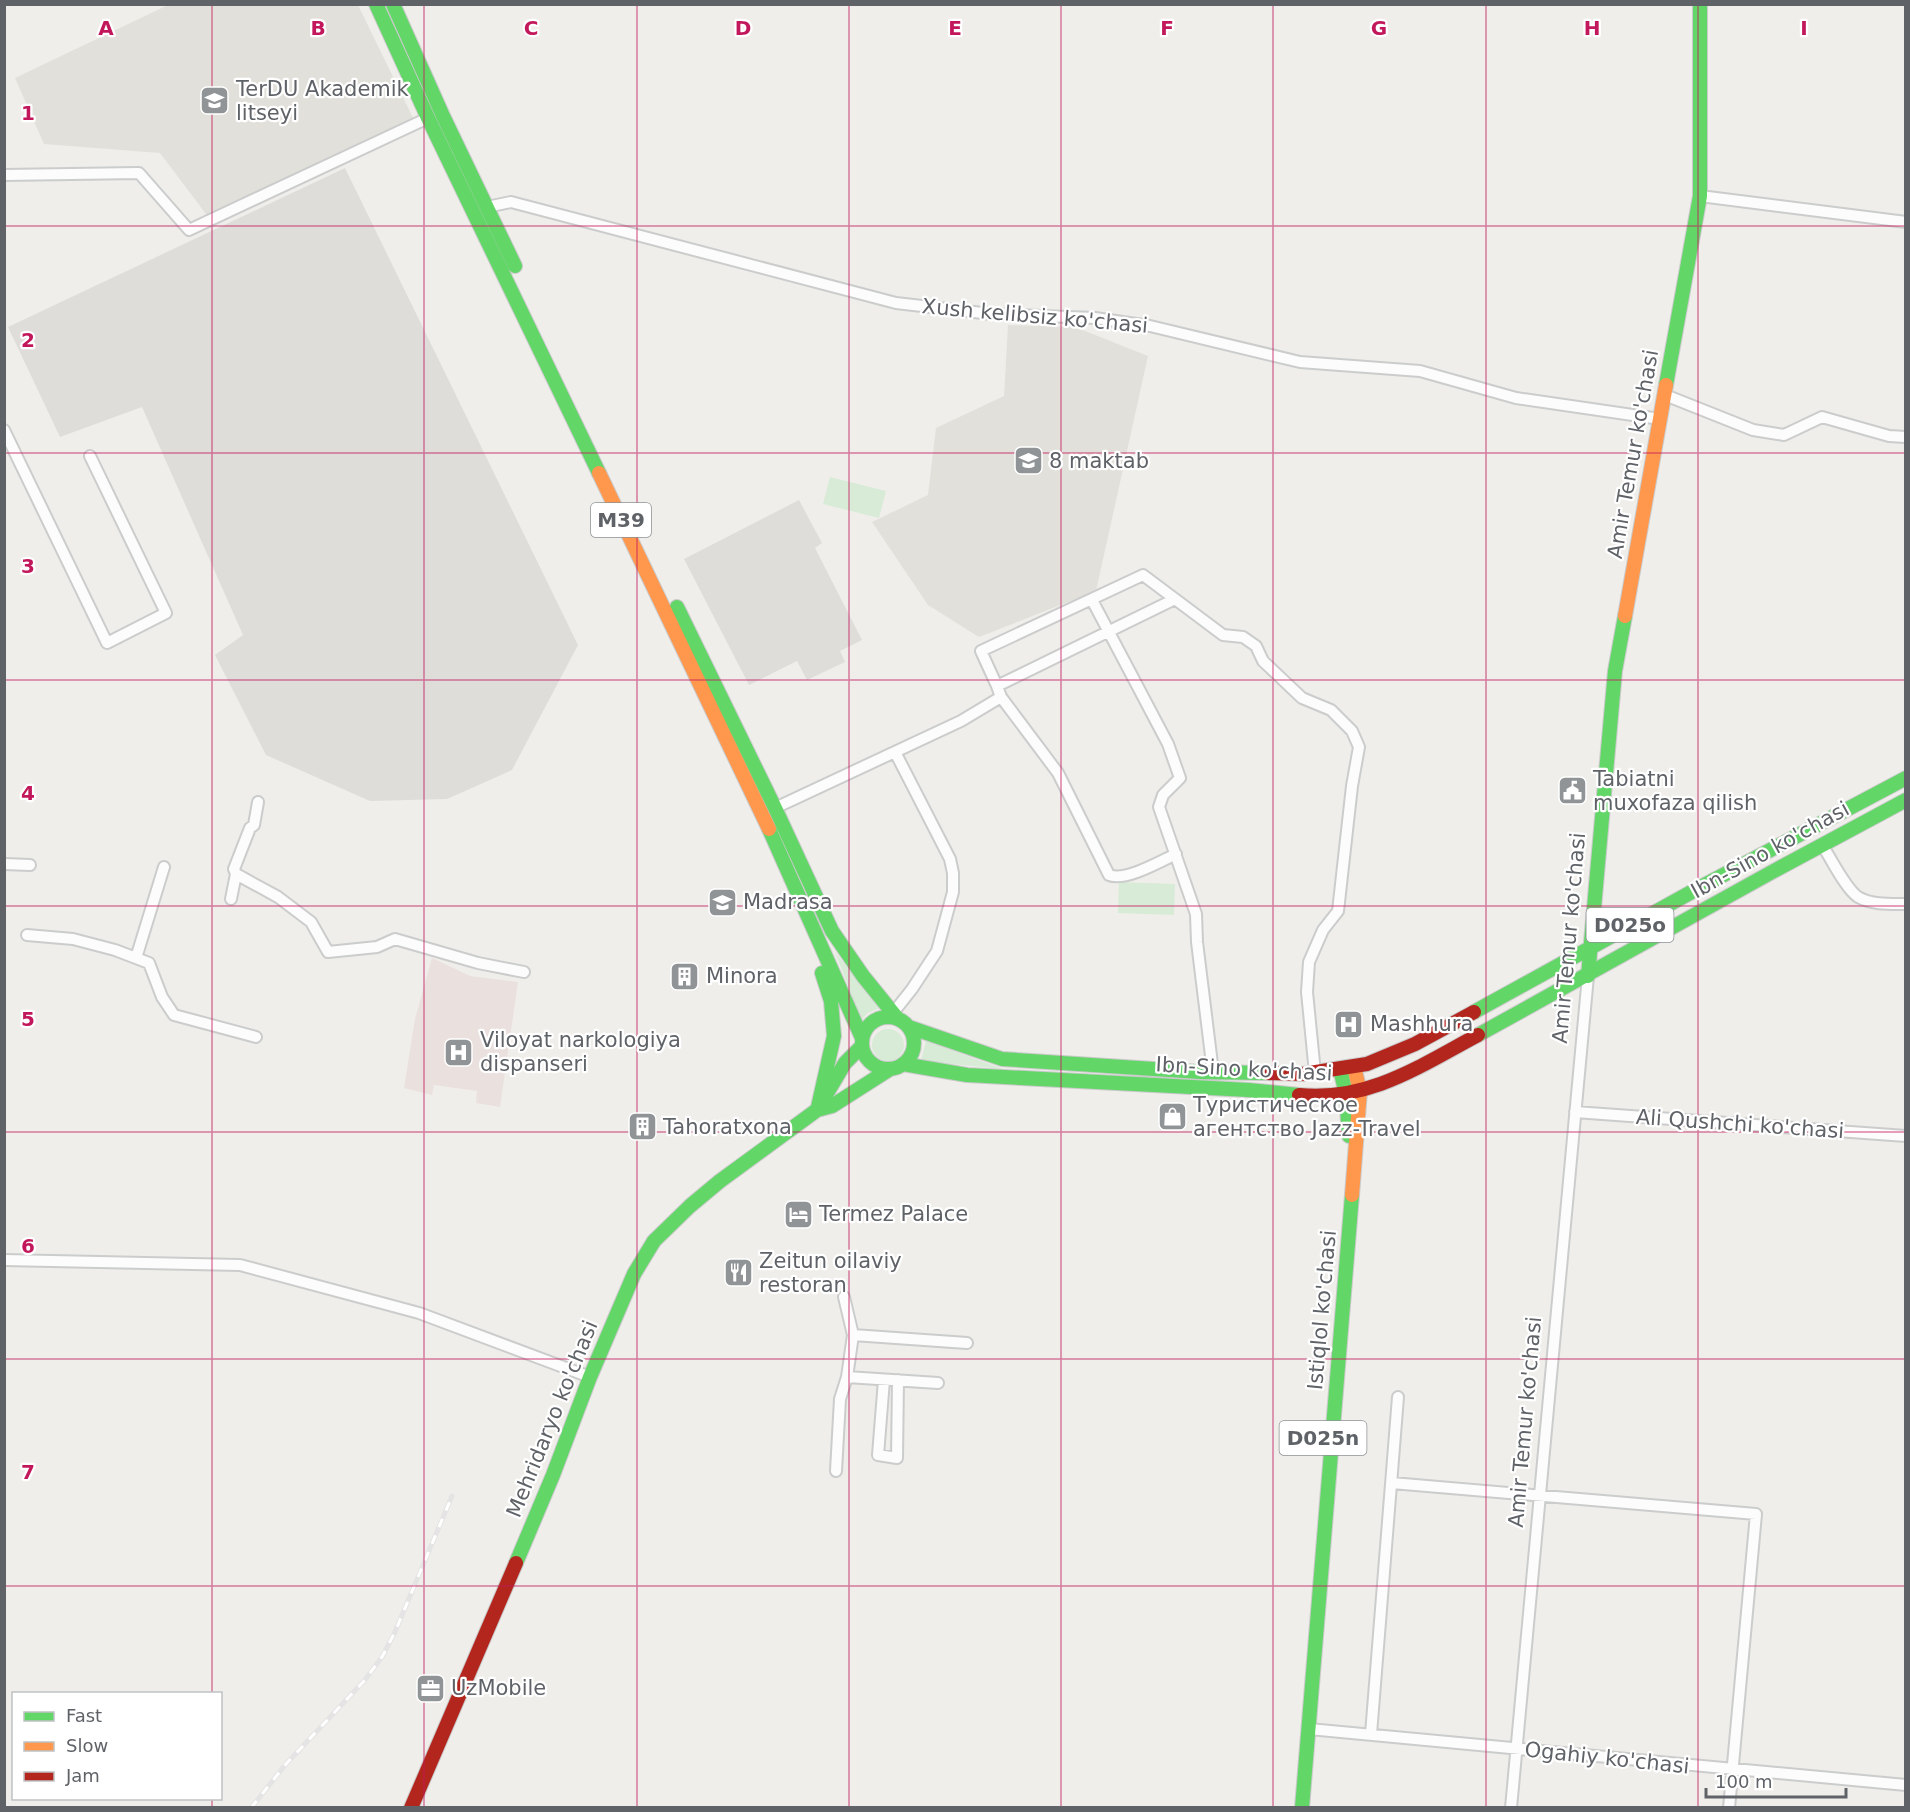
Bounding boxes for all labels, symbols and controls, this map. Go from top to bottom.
text: A [98,16,114,40]
text: B [310,16,326,40]
text: C [524,16,538,40]
text: D [735,16,751,40]
text: E [948,16,962,40]
text: F [1160,16,1174,40]
text: G [1371,16,1387,40]
text: H [1584,16,1600,40]
text: I [1800,16,1808,40]
place label: TerDU Akademik litseyi [235,77,410,125]
school or university icon: TerDU Akademik litseyi [199,85,231,117]
text: 1 [21,101,35,125]
street label: Xush kelibsiz ko'chasi [921,294,1149,338]
text: 2 [21,328,35,352]
street label: Amir Temur ko'chasi [1603,348,1663,560]
school or university icon: 8 maktab [1012,445,1044,477]
place label: 8 maktab [1049,449,1149,473]
road number: M39 [591,503,651,537]
text: 3 [21,554,35,578]
place label: Tabiatni muxofaza qilish [1592,767,1757,815]
public building icon: Tabiatni muxofaza qilish [1556,775,1588,807]
text: 4 [21,781,35,805]
street label: Ibn-Sino ko'chasi [1687,797,1853,903]
street label: Amir Temur ko'chasi [1548,831,1590,1045]
school or university icon: Madrasa [706,886,738,918]
place label: Madrasa [743,890,833,914]
road number: D025o [1586,908,1674,942]
building icon: Minora [669,960,701,992]
place label: Minora [706,964,778,988]
text: 5 [21,1007,35,1031]
hospital icon: Mashhura [1333,1008,1365,1040]
place label: Mashhura [1370,1012,1473,1036]
place label: Viloyat narkologiya dispanseri [480,1028,681,1076]
hospital icon: Viloyat narkologiya dispanseri [443,1036,475,1068]
street label: Ibn-Sino ko'chasi [1155,1052,1333,1086]
place label: Туристическое агентство Jazz-Travel [1192,1093,1421,1141]
shop icon: Туристическое агентство Jazz-Travel [1156,1101,1188,1133]
street label: Ali Qushchi ko'chasi [1635,1105,1845,1143]
building icon: Tahoratxona [626,1111,658,1143]
place label: Tahoratxona [662,1115,792,1139]
hotel icon: Termez Palace [782,1198,814,1230]
place label: Termez Palace [818,1202,968,1226]
street label: Istiqlol ko'chasi [1303,1229,1341,1391]
text: 6 [21,1234,35,1258]
place label: Zeitun oilaviy restoran [759,1249,902,1297]
restaurant icon: Zeitun oilaviy restoran [722,1257,754,1289]
street label: Amir Temur ko'chasi [1504,1315,1546,1529]
street label: Мehridaryo ko'chasi [502,1317,602,1521]
road number: D025n [1280,1421,1366,1455]
text: 7 [21,1460,35,1484]
office icon: UzMobile [414,1672,446,1704]
place label: UzMobile [451,1676,546,1700]
legend [12,1692,222,1800]
text: Fast [66,1705,102,1726]
text: Slow [66,1735,108,1756]
street label: Ogahiy ko'chasi [1523,1737,1691,1779]
scale bar [1706,1761,1846,1799]
text: Jam [65,1765,100,1786]
text: 100 m [1715,1771,1773,1792]

